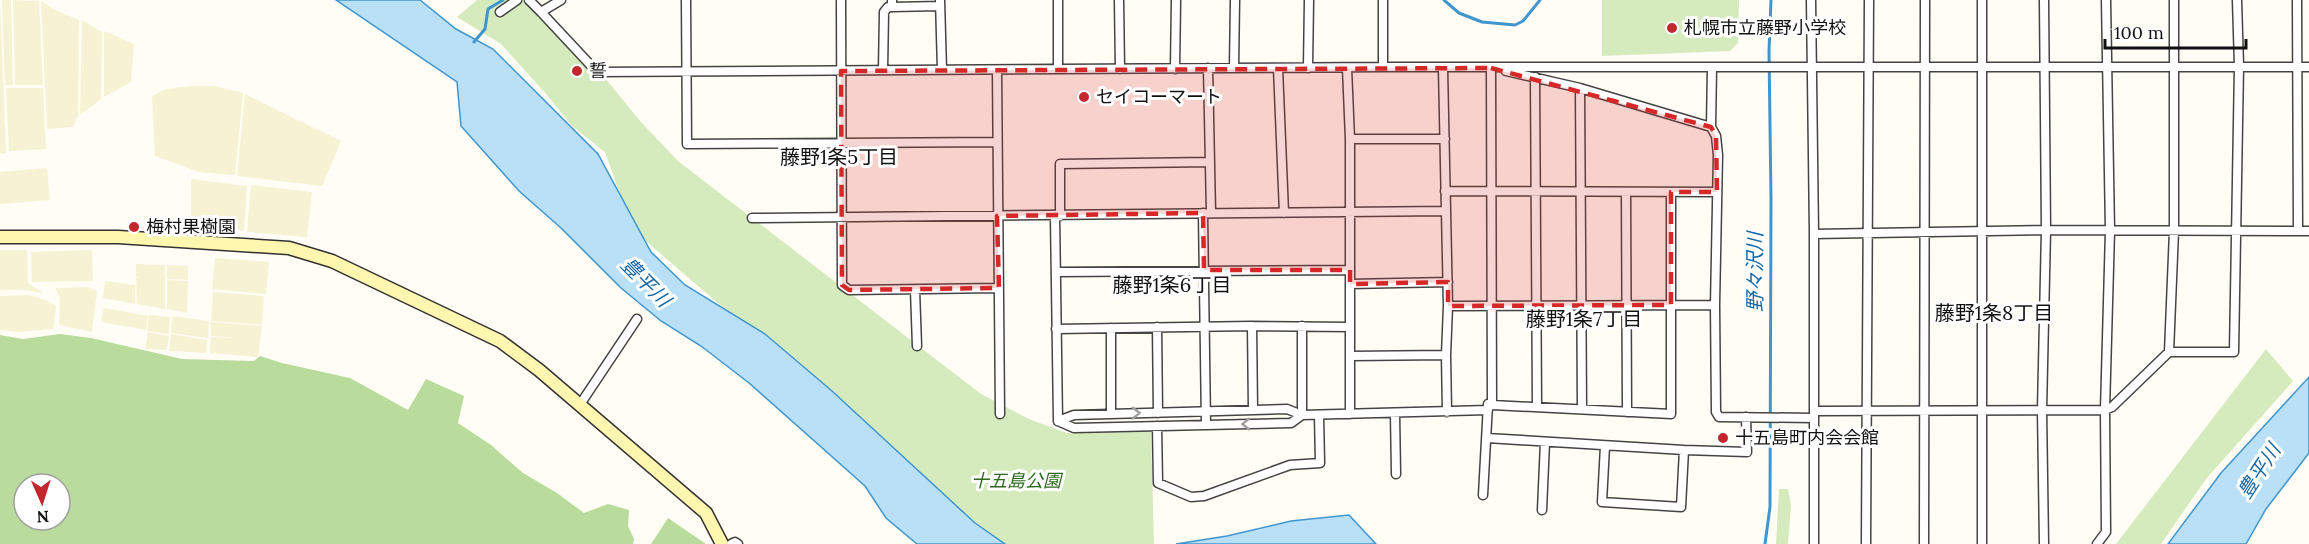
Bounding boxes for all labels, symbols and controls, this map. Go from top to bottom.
scale bar [2105,12,2246,50]
place label: 札幌市立藤野小学校 [1684,16,1846,39]
marker: 札幌市立藤野小学校 [1665,21,1679,35]
text: 100 m [2114,21,2164,44]
place label: 誓 [589,59,607,82]
marker: 誓 [570,64,584,78]
place label: セイコーマート [1096,85,1222,108]
marker: セイコーマート [1077,90,1091,104]
district label: 藤野1条5丁目 [780,144,898,169]
place label: 梅村果樹園 [146,215,236,238]
marker: 梅村果樹園 [127,220,141,234]
water label: 野々沢川 [1742,230,1767,312]
water label: 豊平川 [616,252,678,313]
district label: 藤野1条6丁目 [1113,272,1231,297]
district label: 藤野1条8丁目 [1935,300,2053,325]
district label: 藤野1条7丁目 [1526,306,1642,331]
one-way arrow [1132,407,1141,420]
one-way arrow [1241,418,1250,430]
place label: 十五島町内会会館 [1735,426,1879,449]
marker: 十五島町内会会館 [1716,431,1730,445]
water label: 豊平川 [2232,437,2286,503]
park label: 十五島公園 [971,469,1064,492]
north arrow [12,472,72,532]
text: N [36,507,49,527]

